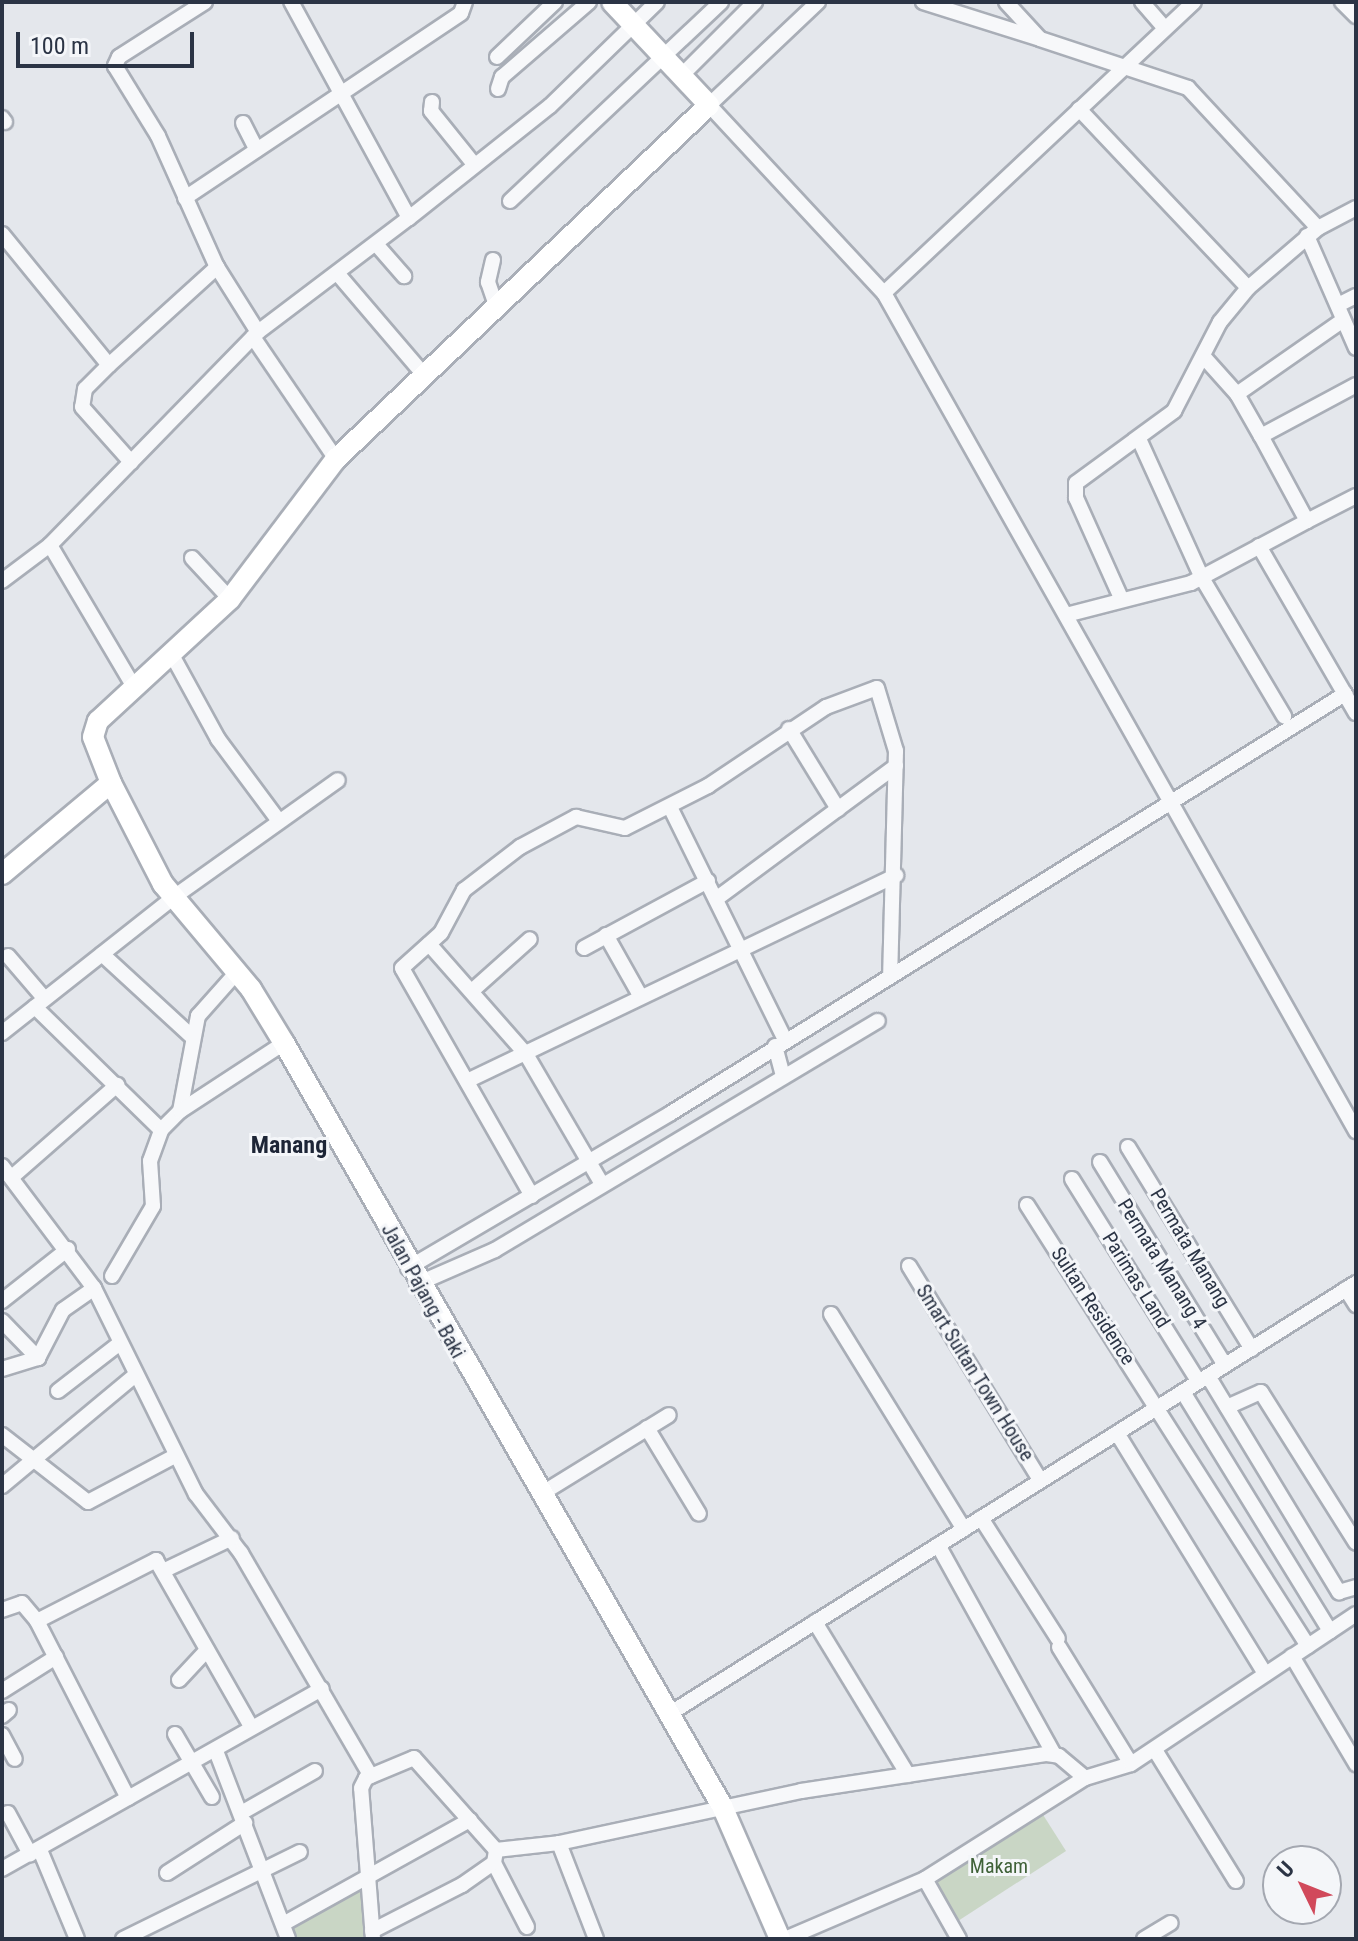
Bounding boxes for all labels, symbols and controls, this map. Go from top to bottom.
scale bar [20,16,198,66]
text: 100 m [30,32,89,60]
district label: Manang [251,1132,327,1160]
street label: Permata Manang [1145,1184,1235,1312]
street label: Permata Manang 4 [1112,1194,1212,1334]
street label: Jalan Pajang - Baki [376,1220,470,1362]
street label: Parimas Land [1097,1228,1175,1332]
street label: Sultan Residence [1046,1243,1140,1369]
street label: Smart Sultan Town House [911,1280,1039,1466]
north arrow [1262,1845,1342,1925]
park label: Makam [970,1854,1028,1878]
text: U [1272,1857,1299,1883]

